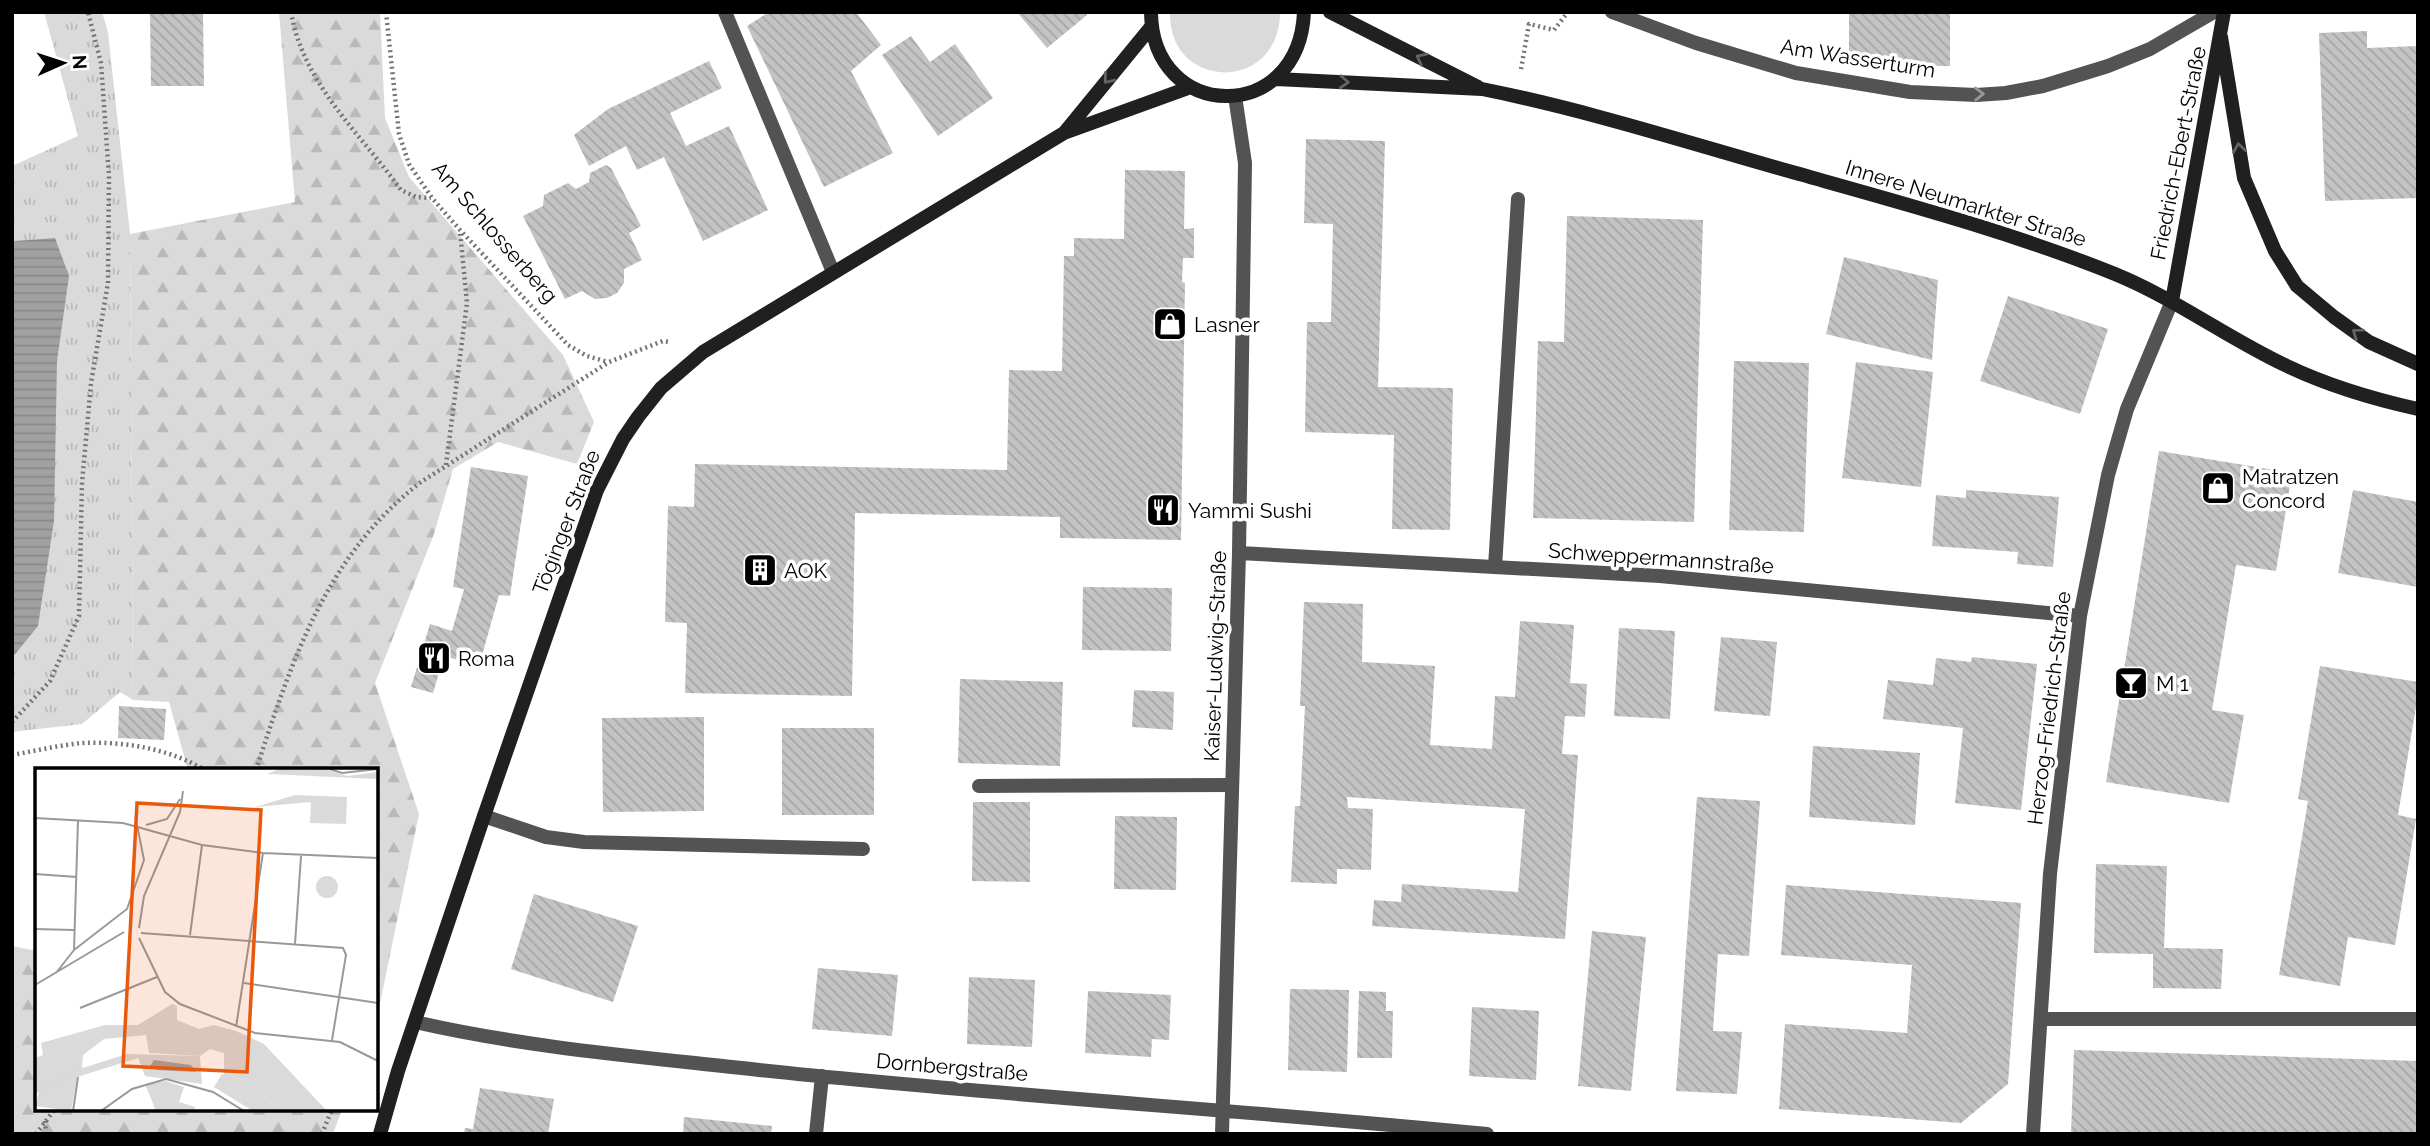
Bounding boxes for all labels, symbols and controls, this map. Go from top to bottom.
north arrow [28,28,98,98]
street label: Am Wasserturm [1779,33,1937,83]
street label: Friedrich-Ebert-Straße [2145,44,2211,262]
one-way arrow [1416,53,1428,67]
text: N [69,54,91,70]
one-way arrow [1104,71,1116,84]
one-way arrow [1339,74,1350,89]
one-way arrow [1974,86,1984,102]
one-way arrow [2232,142,2247,154]
street label: Innere Neumarkter Straße [1843,154,2089,252]
street label: Am Schlosserberg [427,156,563,308]
shop icon: Lasner [1151,305,1189,343]
place label: Lasner [1194,312,1260,337]
one-way arrow [2352,329,2365,341]
street label: Töginger Straße [527,446,605,598]
place label: Matratzen Concord [2242,464,2339,513]
shop icon: Matratzen Concord [2199,469,2237,507]
restaurant icon: Yammi Sushi [1144,491,1182,529]
place label: Yammi Sushi [1188,498,1312,523]
street label: Schweppermannstraße [1547,538,1775,578]
street label: Kaiser-Ludwig-Straße [1199,550,1231,762]
building icon: AOK [741,551,779,589]
place label: AOK [784,558,827,583]
street label: Herzog-Friedrich-Straße [2022,590,2076,826]
restaurant icon: Roma [415,639,453,677]
place label: Roma [458,646,515,671]
bar icon: M 1 [2112,664,2150,702]
place label: M 1 [2156,671,2189,696]
inset map [35,768,378,1111]
street label: Dornbergstraße [875,1048,1029,1086]

